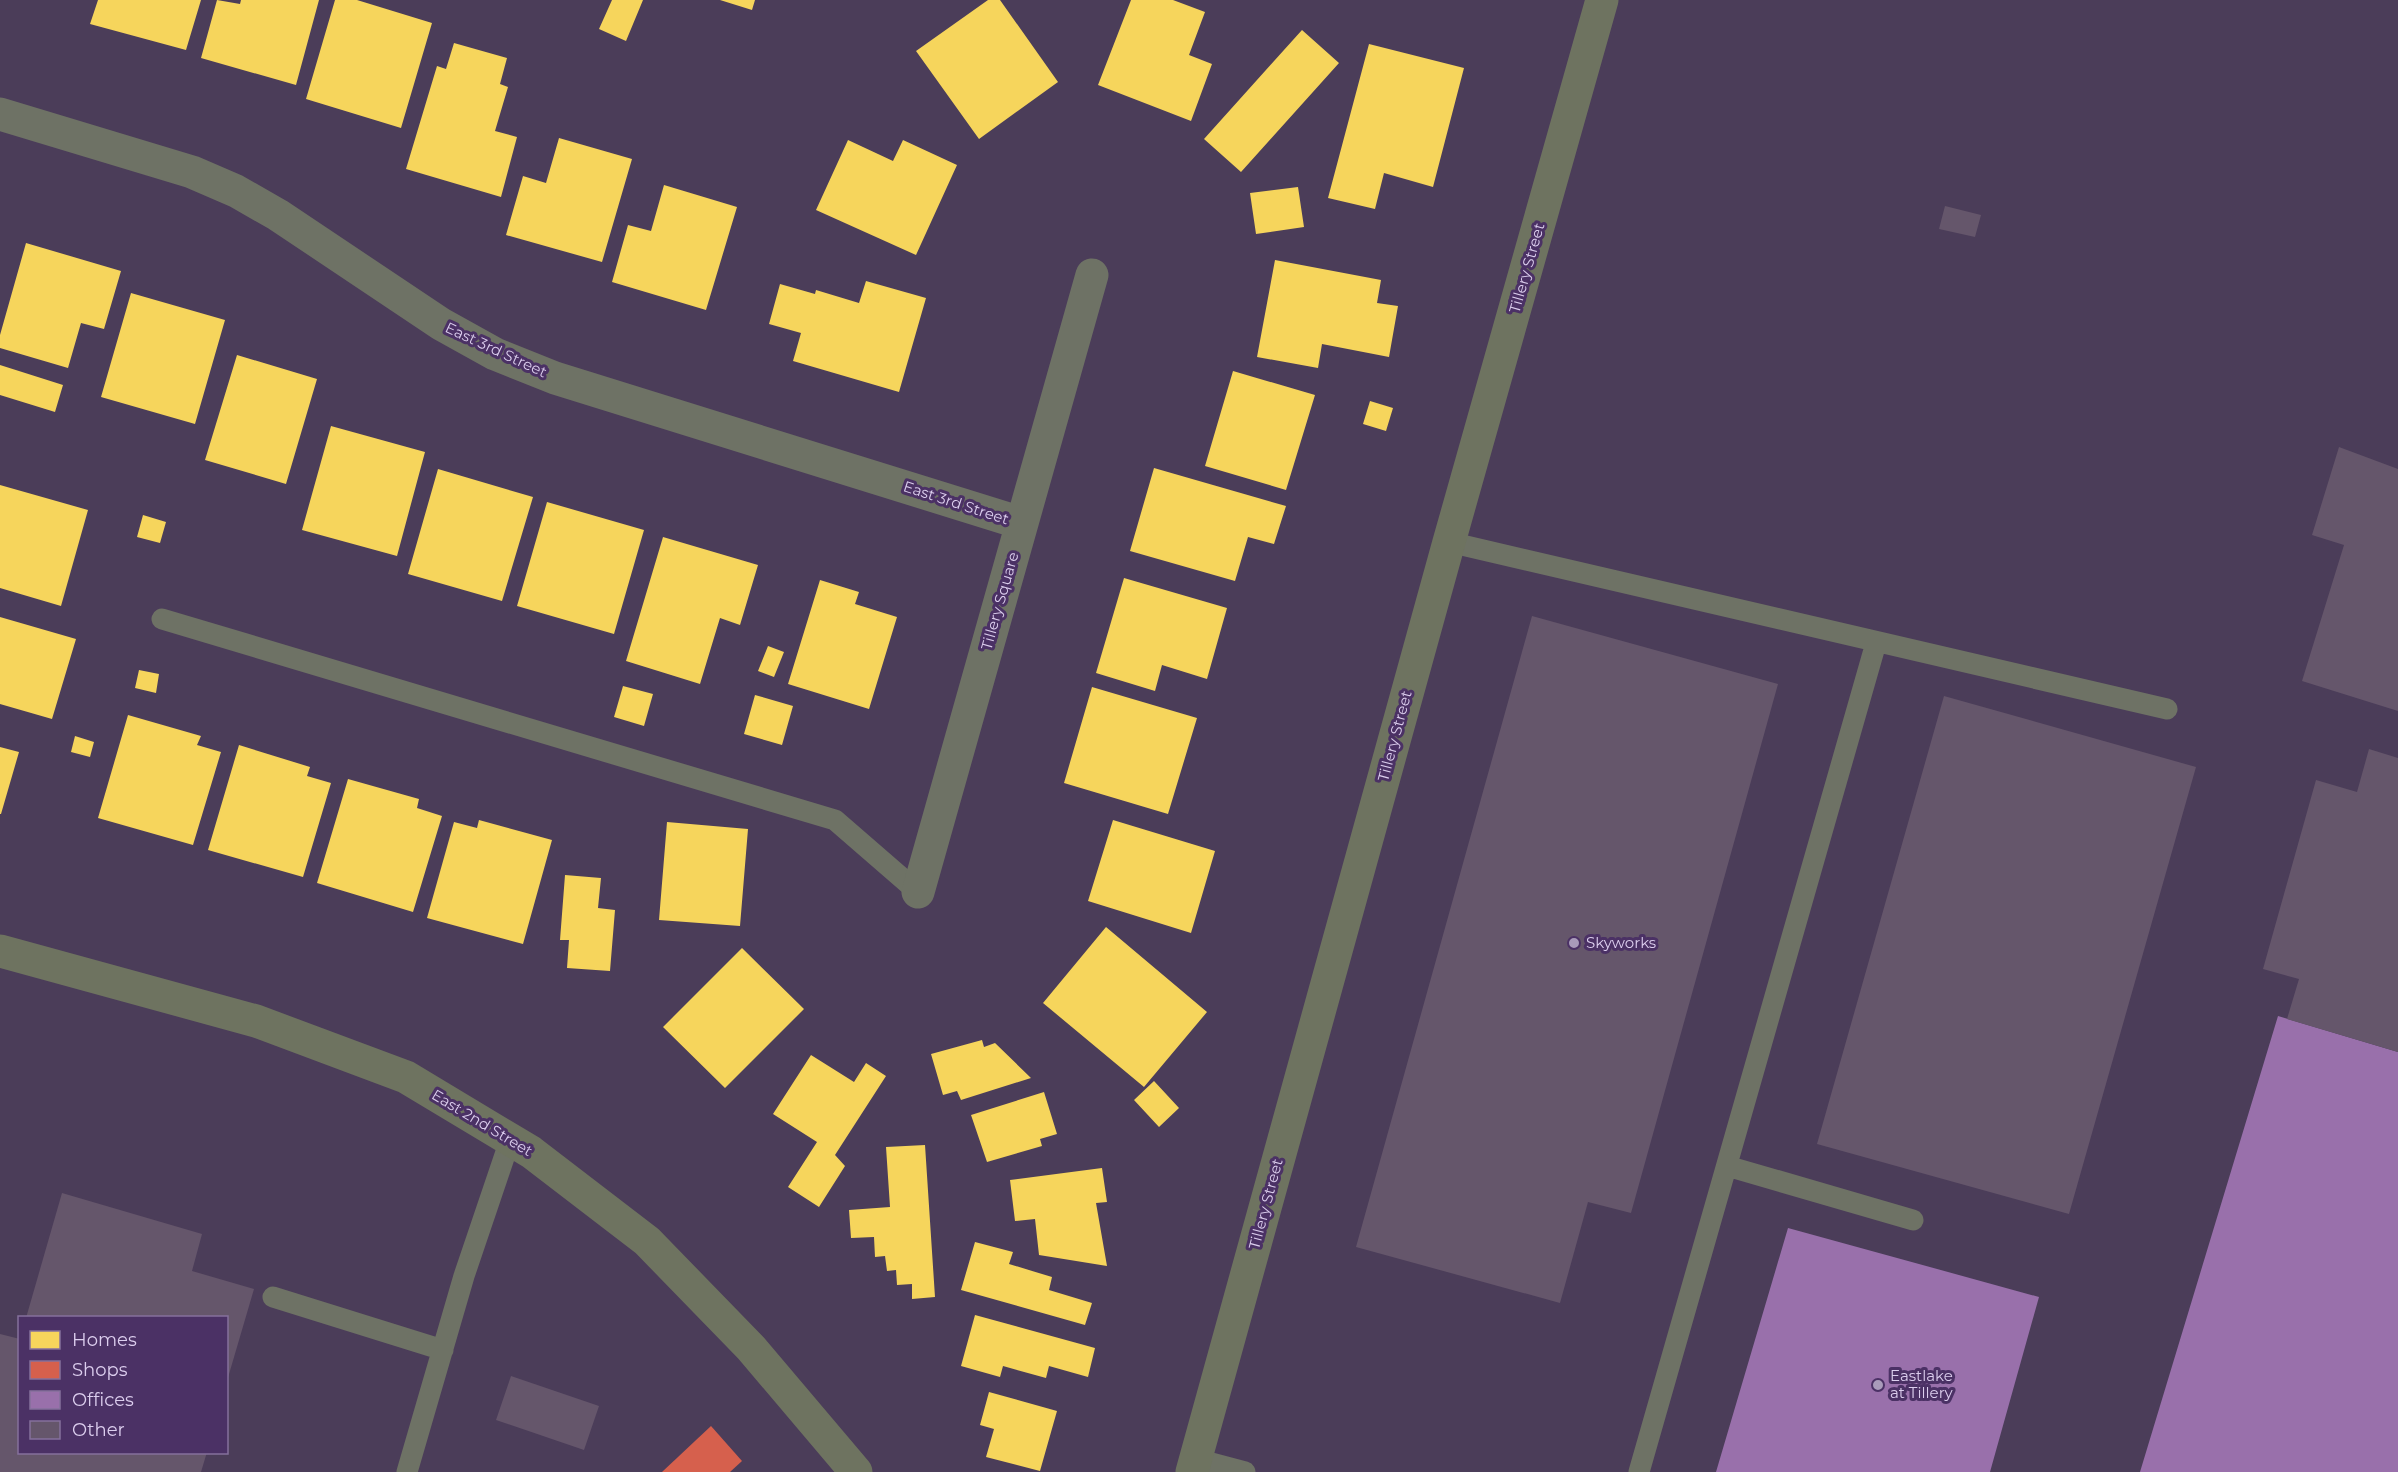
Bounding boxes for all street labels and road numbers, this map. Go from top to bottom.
street label: Tillery Street [1505,220,1548,315]
street label: East 3rd Street [442,318,550,381]
street label: East 3rd Street [901,477,1011,529]
street label: Tillery Square [976,550,1023,652]
street label: Tillery Street [1373,688,1416,783]
street label: East 2nd Street [428,1085,536,1160]
street label: Tillery Street [1244,1156,1287,1251]

